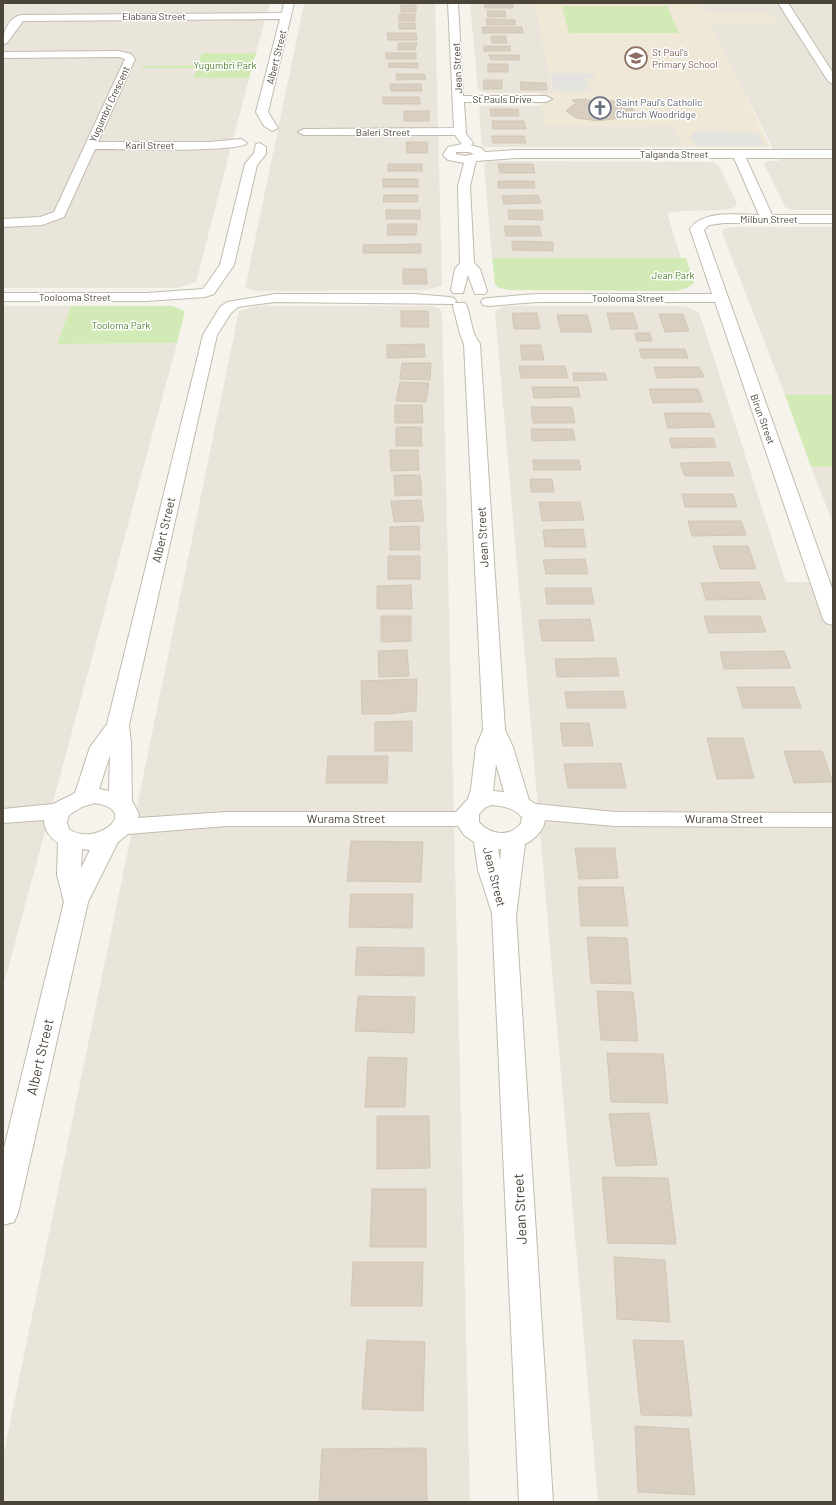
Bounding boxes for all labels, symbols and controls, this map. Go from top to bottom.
street label: Elabana Street [122,10,186,22]
street label: Albert Street [263,28,289,86]
street label: Jean Street [450,42,464,94]
school or university icon: St Paul's Primary School [623,45,649,71]
place label: St Paul's Primary School [652,46,718,70]
park label: Yugumbri Park [193,59,257,71]
street label: Yugumbri Crescent [86,64,132,144]
street label: St Pauls Drive [472,93,532,105]
church icon: Saint Paul's Catholic Church Woodridge [587,95,613,121]
place label: Saint Paul's Catholic Church Woodridge [616,96,703,120]
street label: Baleri Street [356,126,411,138]
street label: Karil Street [125,139,175,151]
street label: Talganda Street [640,148,709,160]
street label: Milbun Street [740,213,798,225]
park label: Jean Park [651,269,695,281]
street label: Toolooma Street [39,291,111,303]
street label: Toolooma Street [592,292,664,304]
park label: Tooloma Park [92,319,150,331]
street label: Birun Street [748,392,778,446]
street label: Albert Street [149,496,177,564]
street label: Jean Street [473,506,491,568]
street label: Wurama Street [307,811,385,825]
street label: Wurama Street [685,811,763,825]
street label: Jean Street [481,845,509,908]
street label: Albert Street [22,1017,57,1097]
street label: Jean Street [509,1173,530,1245]

